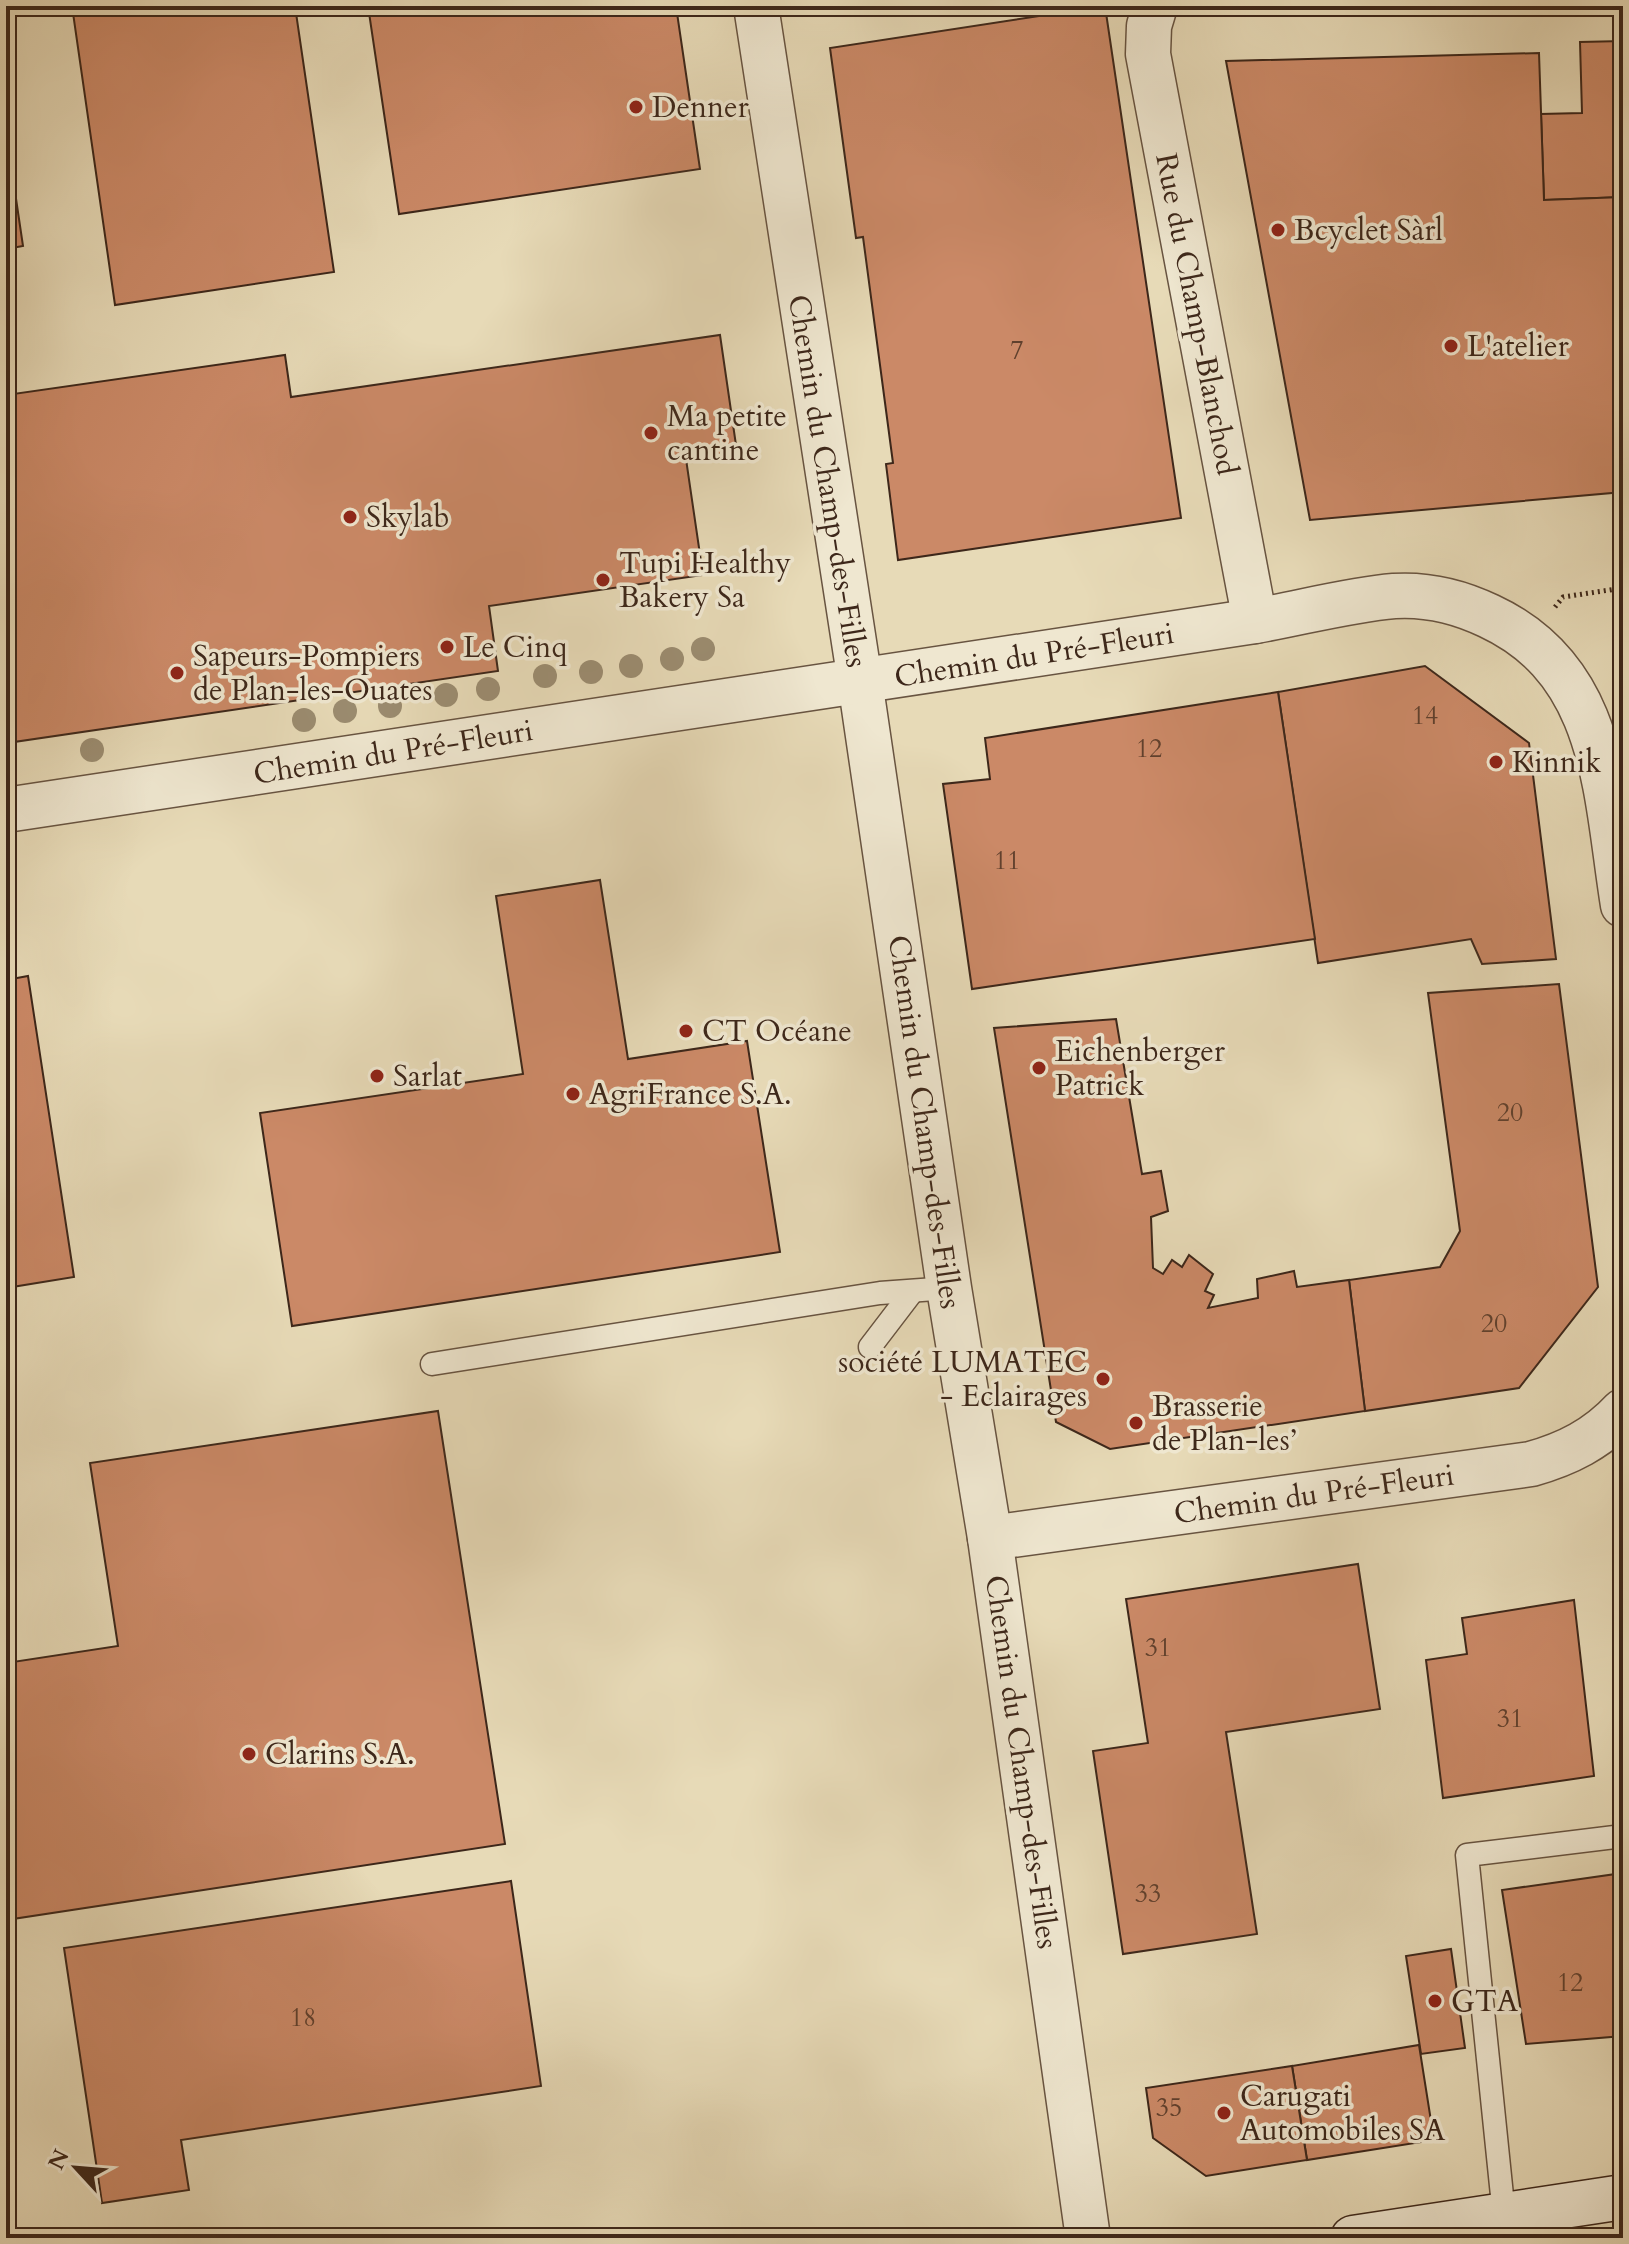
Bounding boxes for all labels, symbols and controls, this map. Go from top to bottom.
place label: Denner [652,87,749,128]
marker: Denner [627,98,645,116]
street label: Rue du Champ-Blanchod [1145,150,1248,478]
place label: Bcyclet Sàrl [1294,210,1443,251]
marker: Bcyclet Sàrl [1269,221,1287,239]
street label: Chemin du Champ-des-Filles [778,292,877,670]
place label: L'atelier [1467,326,1569,367]
house number: 7 [1010,333,1024,368]
marker: L'atelier [1442,337,1460,355]
place label: Ma petite cantine [667,396,787,471]
marker: Ma petite cantine [642,424,660,442]
place label: Skylab [366,497,450,538]
marker: Skylab [341,508,359,526]
place label: Tupi Healthy Bakery Sa [619,543,791,618]
marker: Tupi Healthy Bakery Sa [594,571,612,589]
street label: Chemin du Pré-Fleuri [891,613,1177,698]
place label: Le Cinq [463,627,567,668]
place label: Sapeurs-Pompiers de Plan-les-Ouates [193,636,433,711]
marker: Le Cinq [438,638,456,656]
marker: Sapeurs-Pompiers de Plan-les-Ouates [168,664,186,682]
house number: 14 [1412,698,1438,733]
street label: Chemin du Pré-Fleuri [250,710,536,795]
house number: 12 [1136,731,1162,766]
place label: Kinnik [1512,742,1601,783]
marker: Kinnik [1487,753,1505,771]
house number: 11 [994,843,1020,878]
street label: Chemin du Champ-des-Filles [878,933,971,1312]
place label: CT Océane [702,1011,852,1052]
marker: CT Océane [677,1022,695,1040]
place label: Eichenberger Patrick [1055,1031,1225,1106]
place label: Sarlat [393,1056,463,1097]
marker: Eichenberger Patrick [1030,1059,1048,1077]
marker: Sarlat [368,1067,386,1085]
place label: AgriFrance S.A. [589,1074,792,1115]
marker: AgriFrance S.A. [564,1085,582,1103]
house number: 20 [1497,1095,1523,1130]
house number: 20 [1481,1306,1507,1341]
place label: société LUMATEC - Eclairages [838,1342,1087,1417]
marker: société LUMATEC - Eclairages [1094,1370,1112,1388]
place label: Brasserie de Plan-les’ [1152,1386,1296,1461]
marker: Brasserie de Plan-les’ [1127,1414,1145,1432]
street label: Chemin du Pré-Fleuri [1171,1455,1457,1534]
street label: Chemin du Champ-des-Filles [975,1573,1068,1952]
house number: 31 [1145,1630,1171,1665]
house number: 31 [1497,1701,1523,1736]
place label: Clarins S.A. [265,1734,415,1775]
marker: Clarins S.A. [240,1745,258,1763]
house number: 33 [1135,1876,1161,1911]
house number: 12 [1557,1965,1583,2000]
place label: GTA [1451,1981,1519,2022]
marker: GTA [1426,1992,1444,2010]
house number: 18 [290,2000,316,2035]
place label: Carugati Automobiles SA [1240,2076,1446,2151]
house number: 35 [1156,2090,1182,2125]
marker: Carugati Automobiles SA [1215,2104,1233,2122]
north arrow [36,2128,116,2208]
text: N [41,2145,77,2175]

